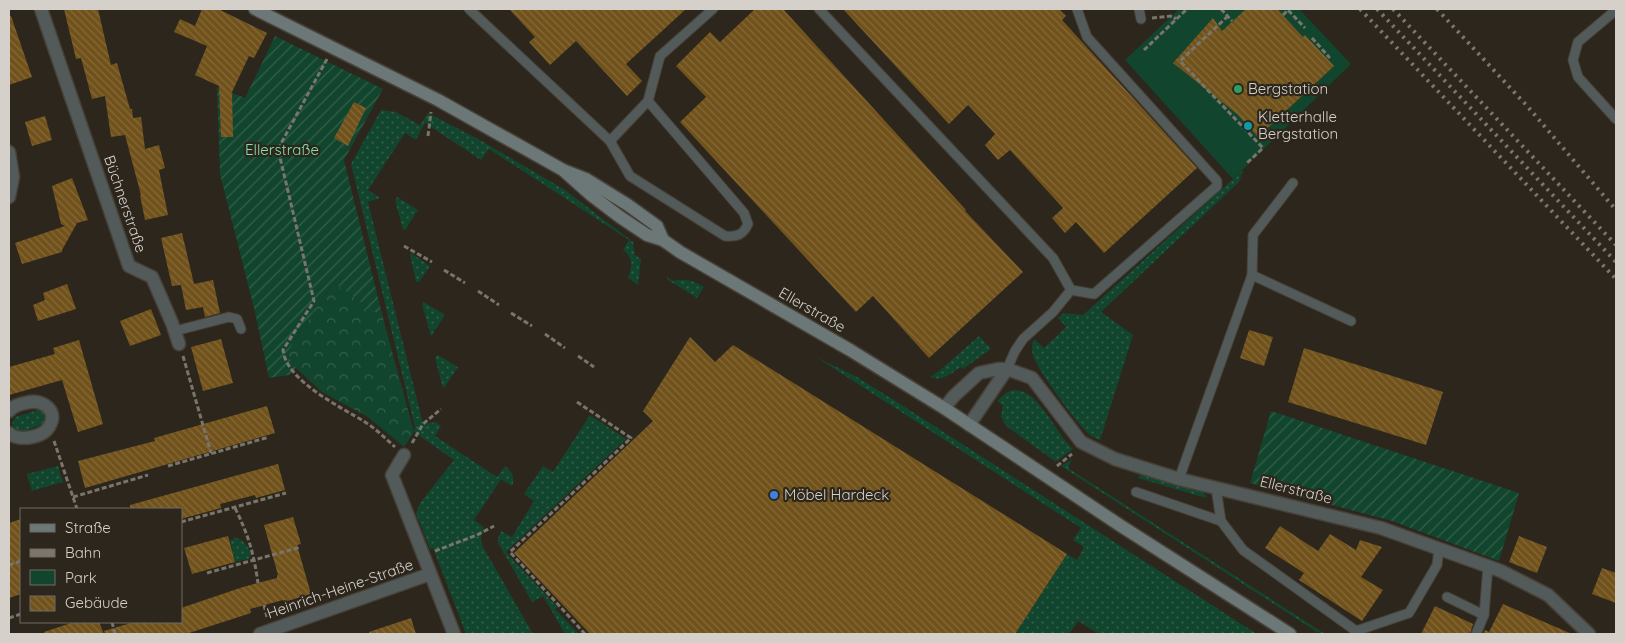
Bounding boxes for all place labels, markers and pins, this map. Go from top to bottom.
place label: Bergstation [1248,79,1328,98]
marker: Bergstation [1232,83,1244,95]
place label: Kletterhalle Bergstation [1258,107,1338,143]
marker: Kletterhalle Bergstation [1242,120,1254,132]
place label: Möbel Hardeck [784,485,889,504]
marker: Möbel Hardeck [768,489,780,501]

